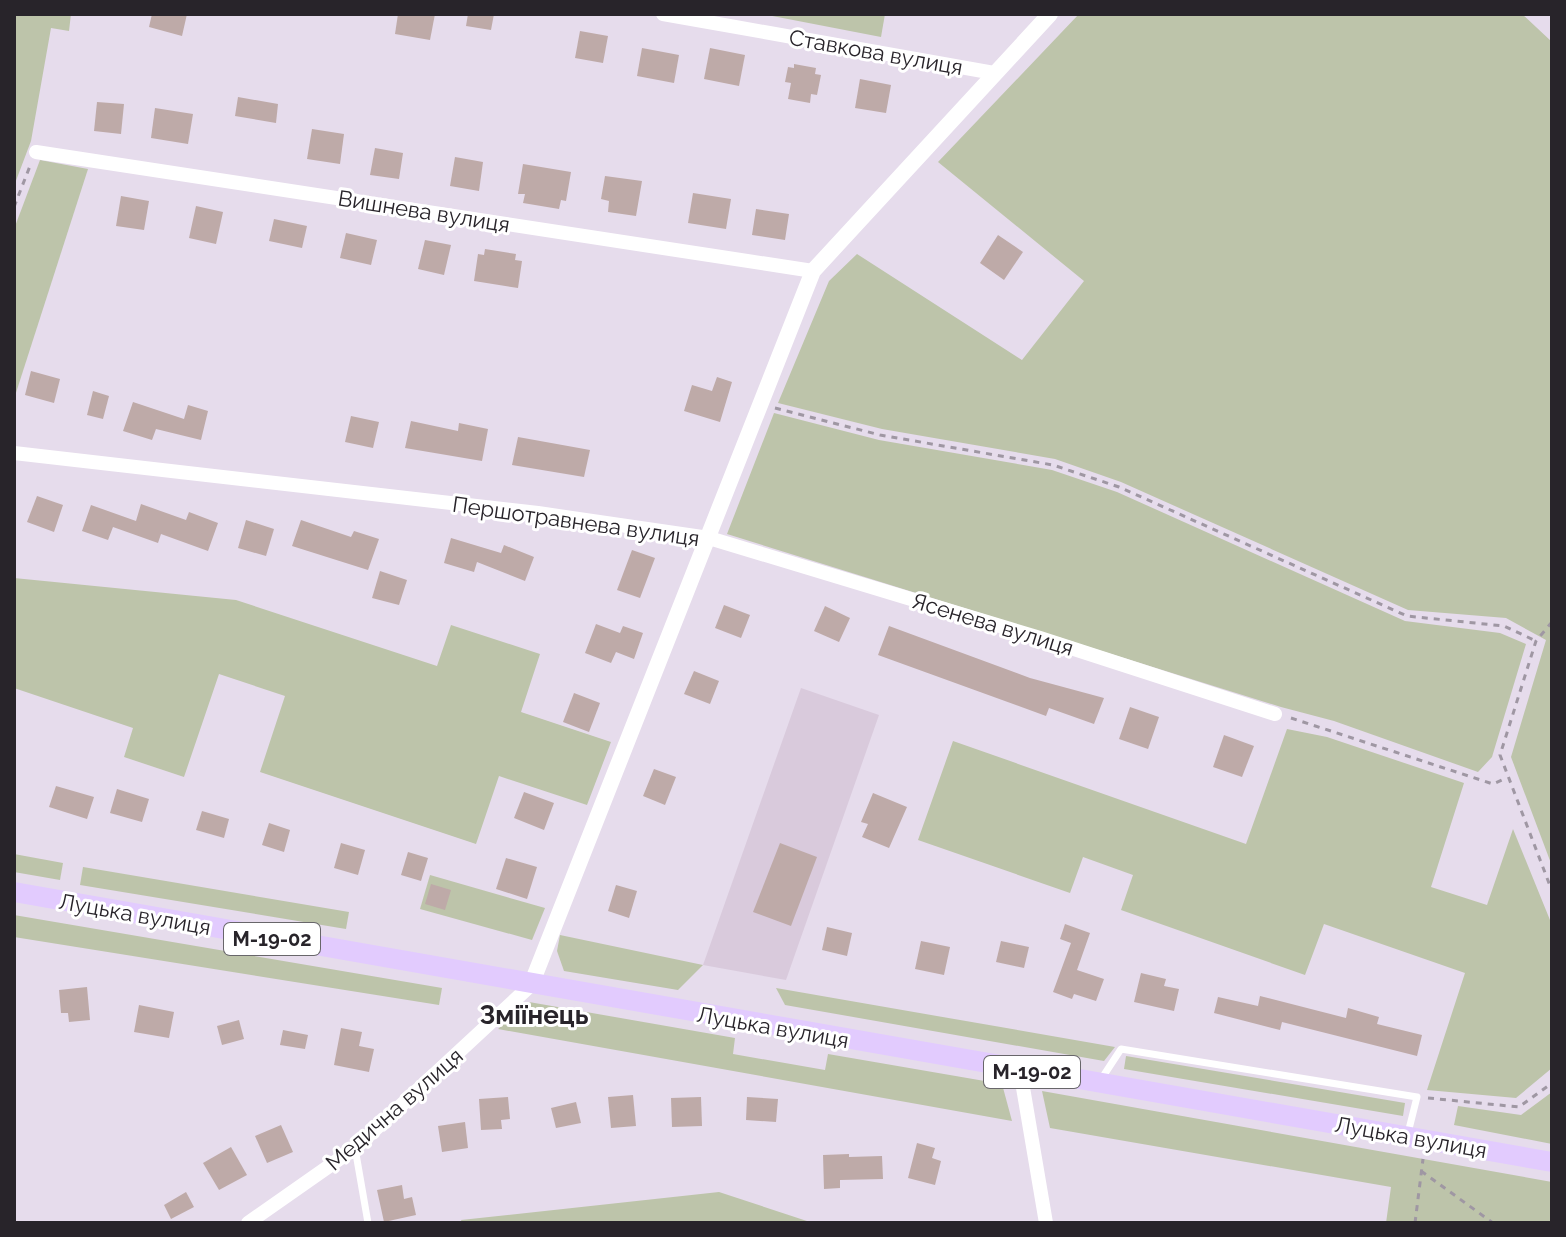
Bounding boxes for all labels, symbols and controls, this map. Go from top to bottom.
street label: Ставкова вулиця [787,24,965,80]
street label: Вишнева вулиця [336,185,512,237]
street label: Першотравнева вулиця [451,491,701,551]
street label: Ясенева вулиця [909,587,1077,661]
street label: Луцька вулиця [57,888,213,940]
road number: М-19-02 [224,923,320,955]
district label: Зміїнець [480,1000,589,1030]
street label: Луцька вулиця [695,1001,851,1053]
street label: Медична вулиця [320,1042,468,1176]
road number: М-19-02 [984,1056,1080,1088]
street label: Луцька вулиця [1333,1111,1489,1163]

